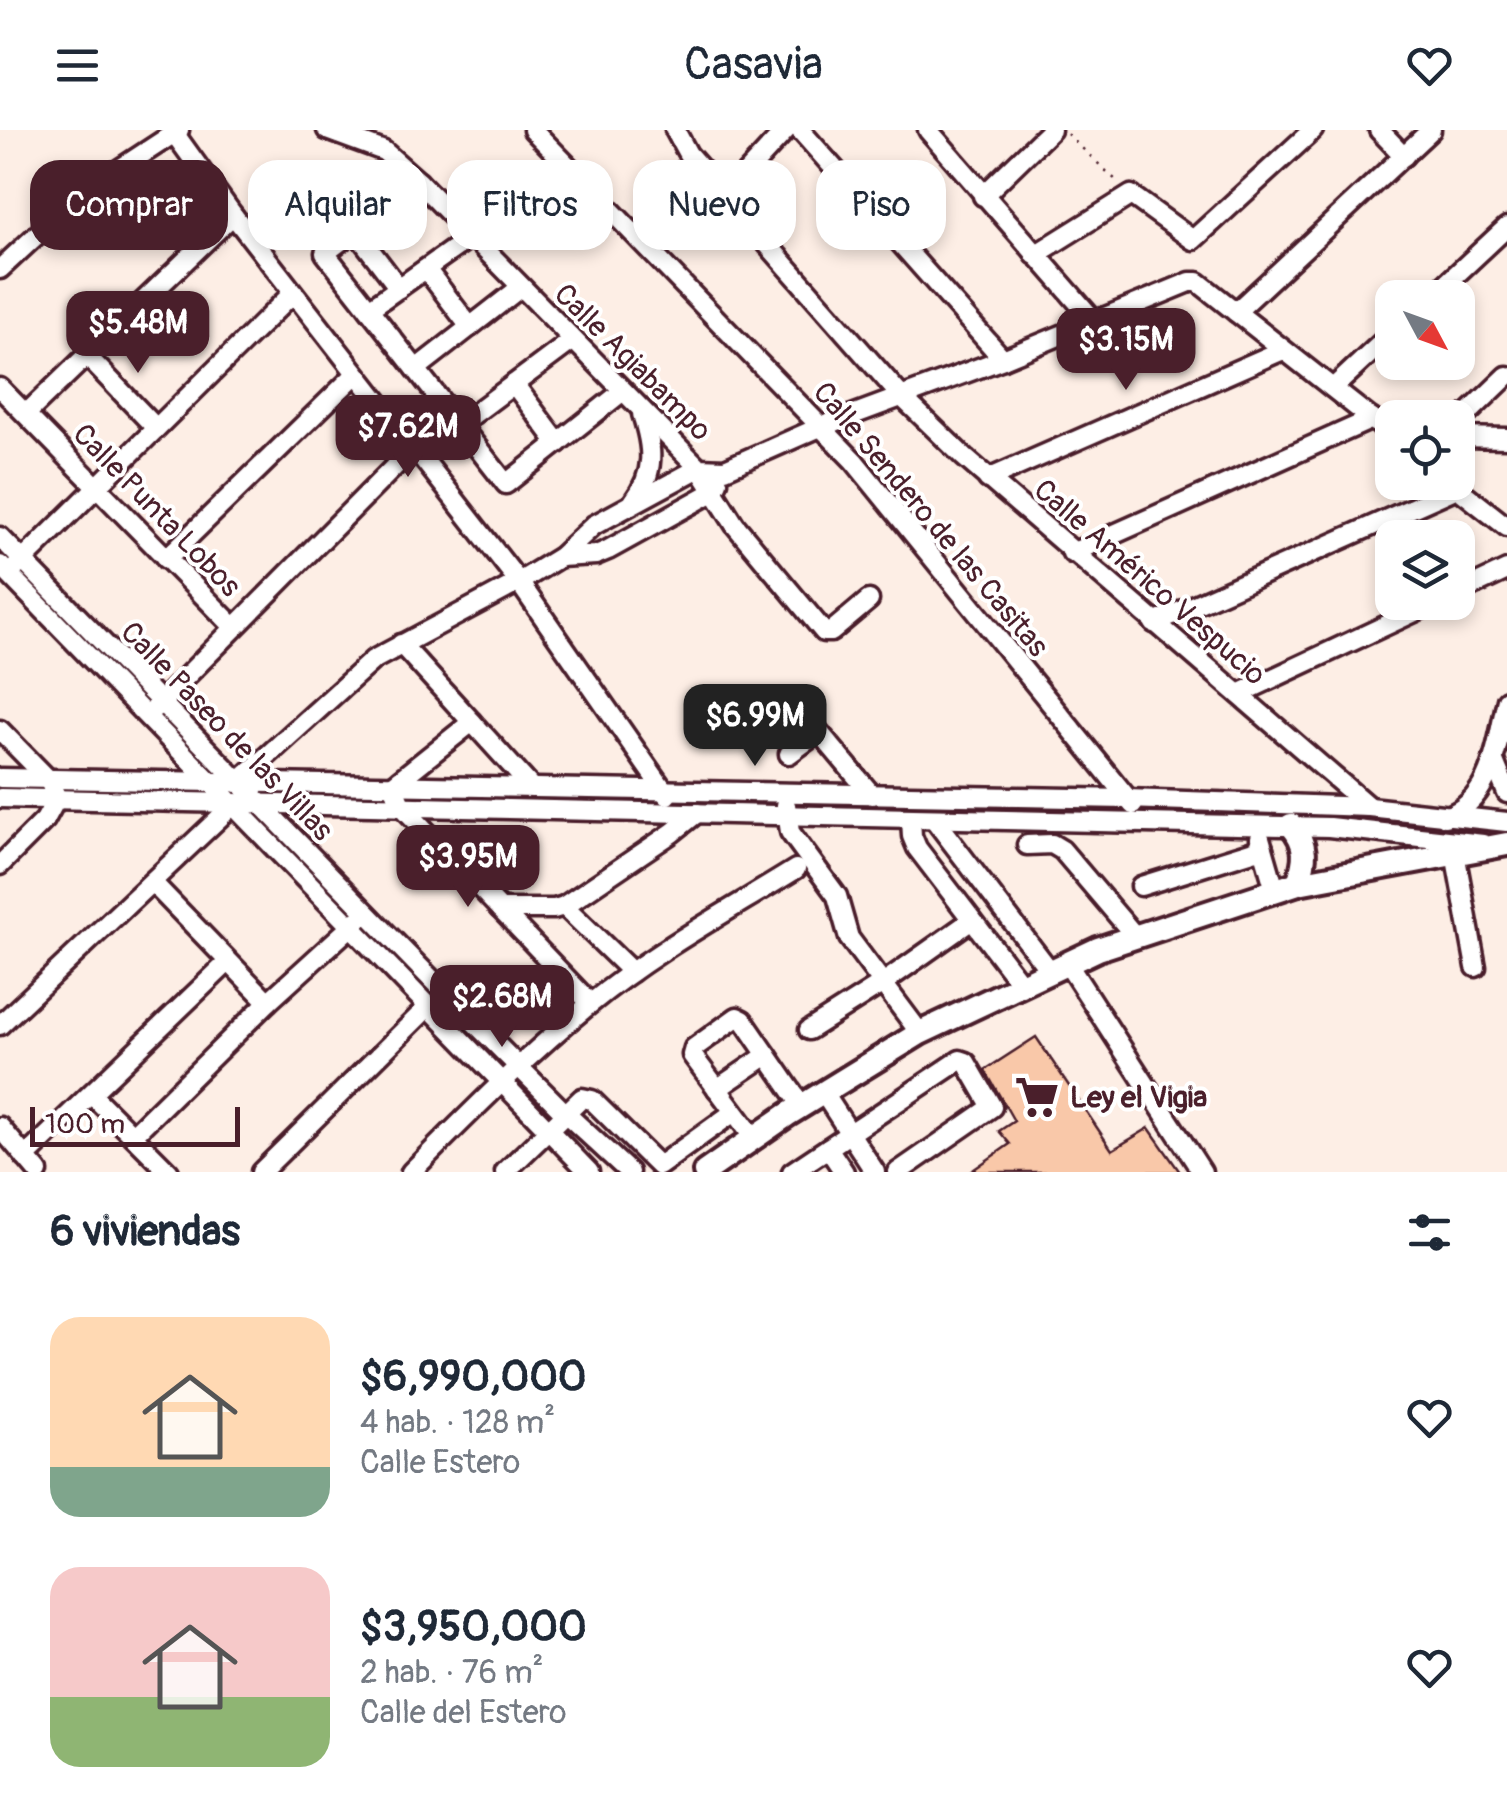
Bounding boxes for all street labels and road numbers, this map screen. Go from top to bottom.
street label: Calle Agiabampo [546,276,719,449]
street label: Calle Sendero de las Casitas [805,374,1056,664]
street label: Calle Punta Lobos [65,416,249,605]
street label: Calle Américo Vespucio [1026,471,1273,693]
street label: Calle Paseo de las Villas [112,614,341,849]

